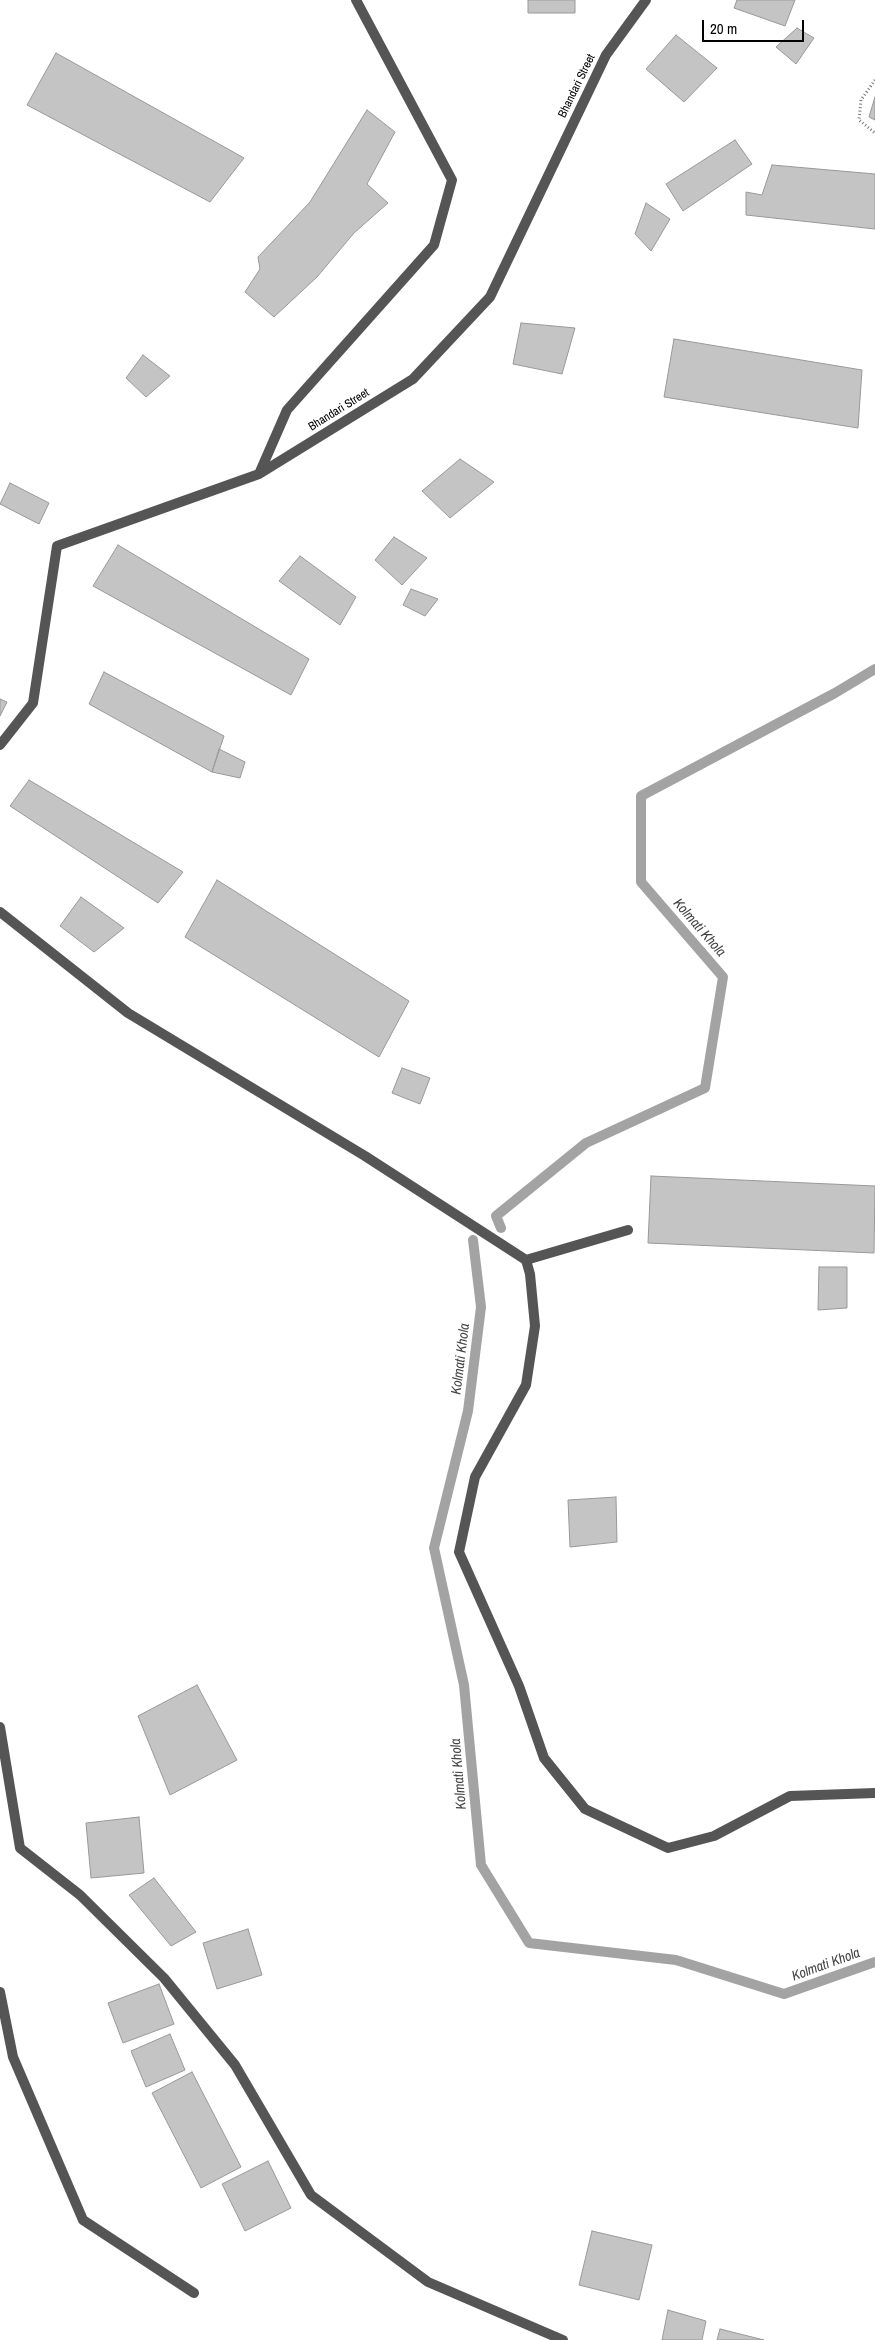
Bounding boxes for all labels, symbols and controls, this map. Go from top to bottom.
scale bar [705,10,808,42]
text: 20 m [710,18,737,39]
street label: Bhandari Street [555,52,599,120]
street label: Bhandari Street [306,386,372,434]
water label: Kolmati Khola [669,896,729,960]
water label: Kolmati Khola [448,1323,474,1395]
water label: Kolmati Khola [448,1738,470,1810]
water label: Kolmati Khola [790,1945,862,1985]

